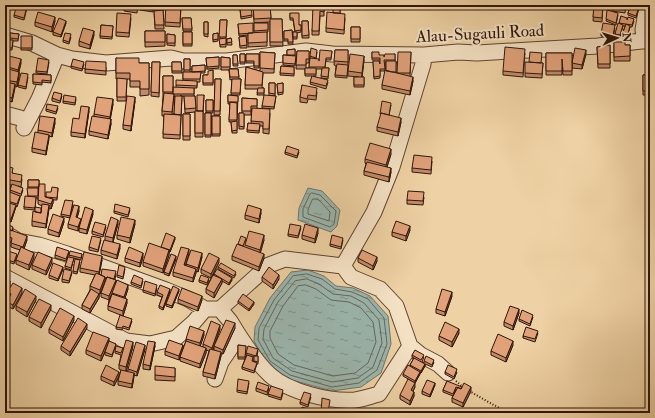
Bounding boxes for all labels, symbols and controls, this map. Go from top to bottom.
north arrow [597,18,637,58]
street label: Alau-Sugauli Road [414,20,545,47]
text: N [620,31,633,44]

